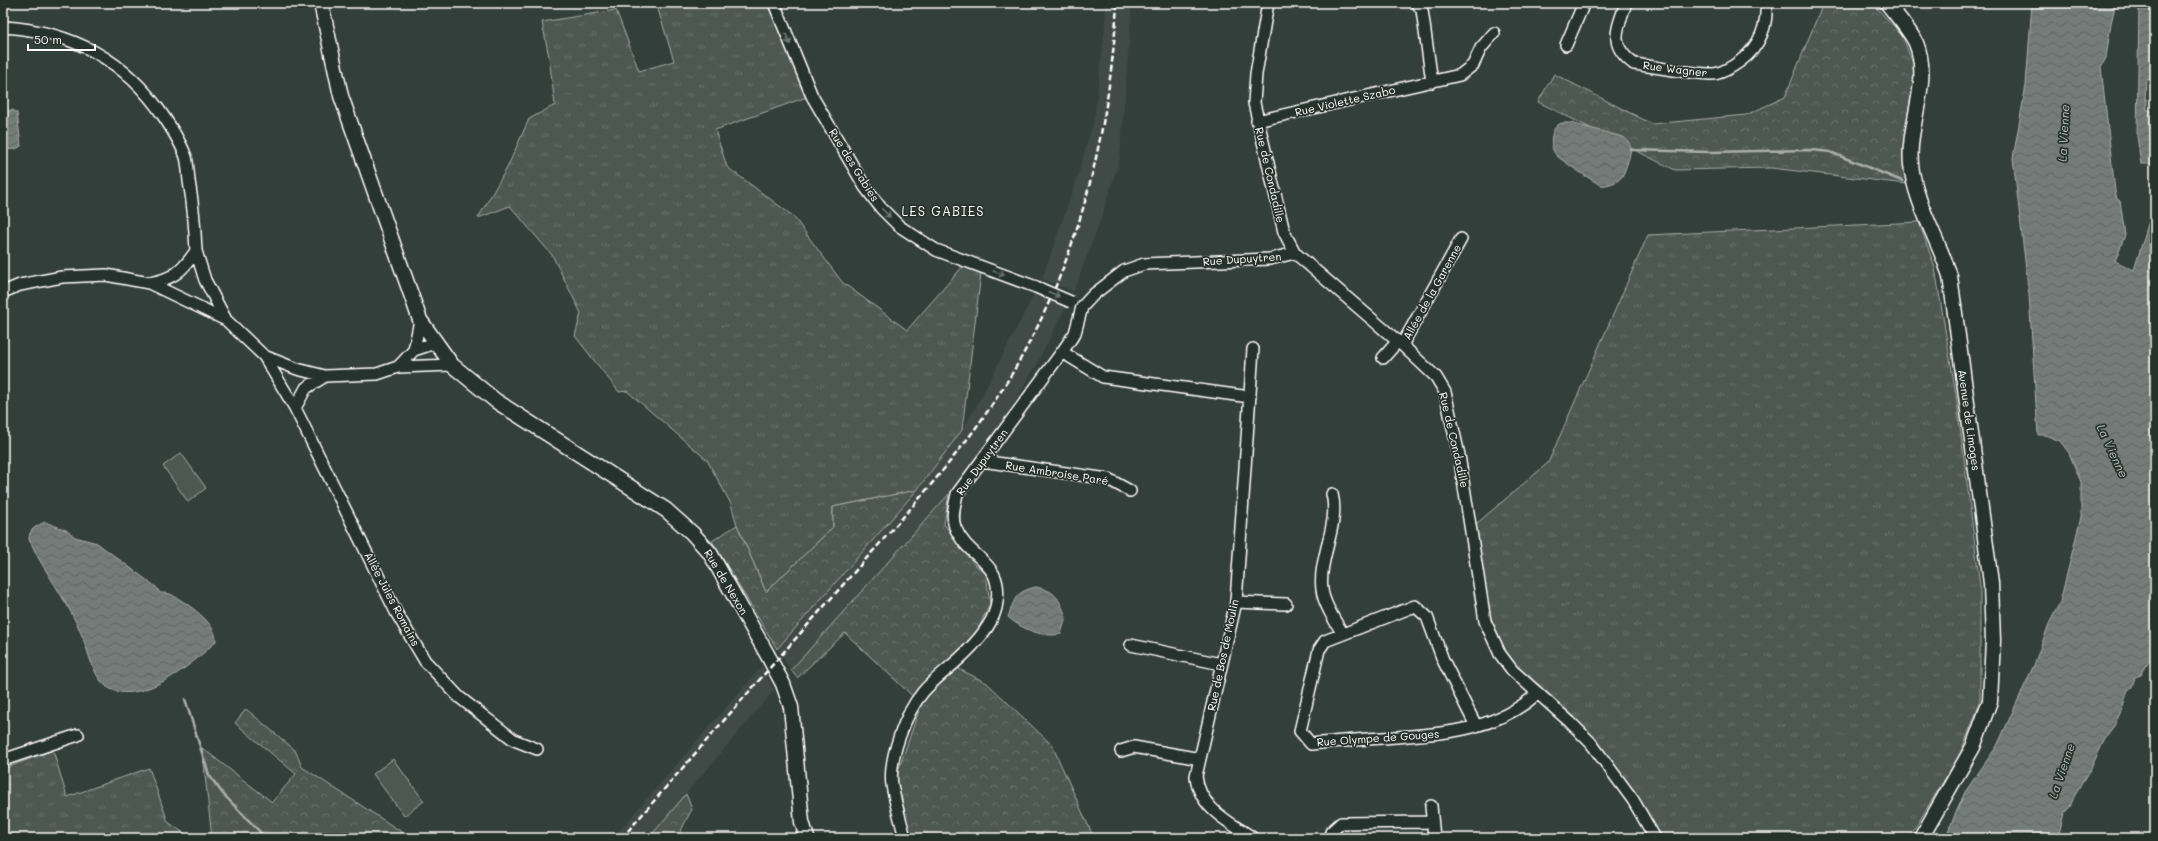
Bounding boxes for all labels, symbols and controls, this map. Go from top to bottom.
scale bar [28,26,95,52]
text: 50 m [34,31,62,47]
one-way arrow [785,33,793,45]
street label: Rue Wagner [1642,57,1708,80]
street label: Rue Violette Szabo [1293,82,1397,119]
water label: La Vienne [2054,104,2072,162]
street label: Rue des Gabies [826,125,883,204]
street label: Rue de Condadille [1252,126,1289,224]
district label: LES GABIES [902,202,984,219]
one-way arrow [881,208,891,218]
street label: Allée de la Garenne [1399,241,1464,342]
street label: Rue Dupuytren [1202,248,1282,269]
one-way arrow [992,270,1005,277]
one-way arrow [1047,291,1059,298]
street label: Avenue de Limoges [1955,368,1984,471]
street label: Rue de Condadille [1436,391,1473,489]
water label: La Vienne [2094,421,2132,480]
street label: Rue Dupuytren [952,425,1011,498]
street label: Rue Ambroise Paré [1005,457,1110,488]
street label: Rue de Nexon [701,546,752,617]
street label: Allée Jules Romains [361,549,424,649]
street label: Rue de Bos de Moulin [1203,598,1242,712]
street label: Rue Olympe de Gouges [1316,726,1440,749]
water label: La Vienne [2044,741,2078,800]

